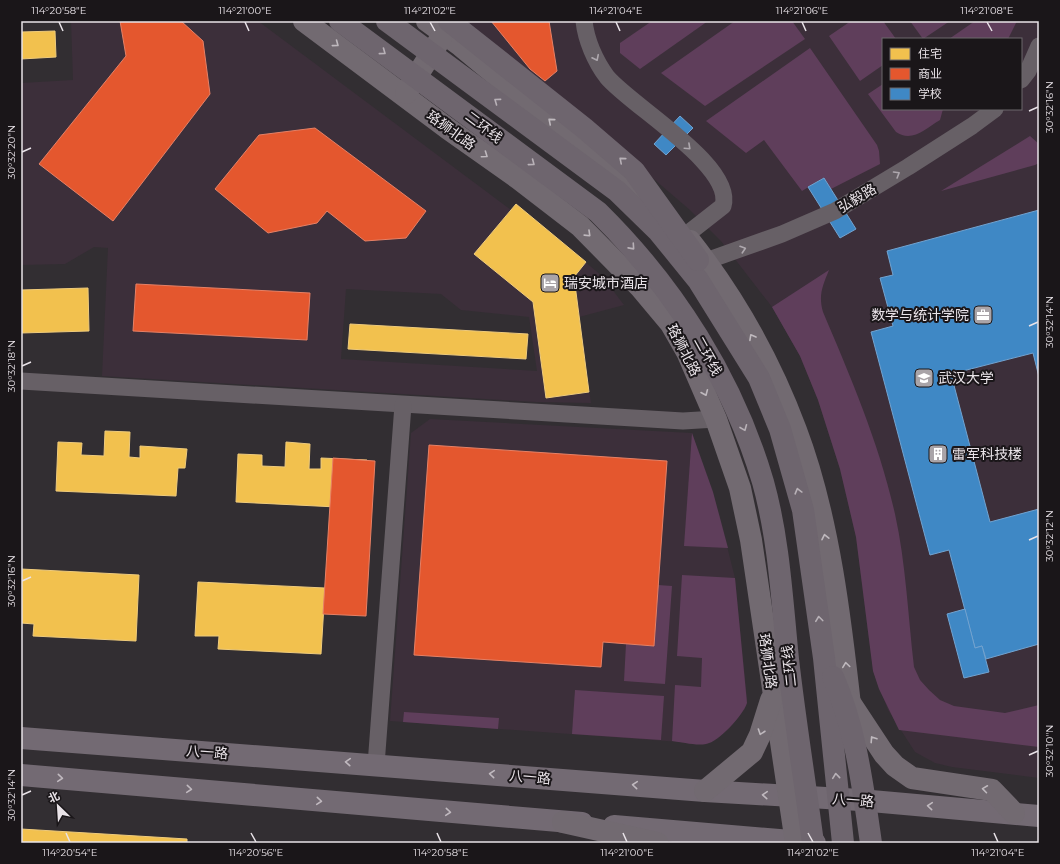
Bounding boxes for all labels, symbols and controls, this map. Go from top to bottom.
text: 114°20'58"E [32,4,87,17]
text: 114°21'00"E [218,4,272,17]
text: 114°21'02"E [404,4,456,17]
text: 114°21'04"E [590,4,643,17]
text: 114°21'06"E [776,4,829,17]
text: 114°21'08"E [961,4,1014,17]
legend [882,38,1022,110]
one-way arrow [331,39,338,46]
text: 住宅 [918,46,942,61]
one-way arrow [379,47,386,54]
one-way arrow [591,53,599,61]
text: 商业 [918,66,942,81]
text: 30°32'16"N [1043,81,1056,133]
text: 学校 [918,86,942,101]
one-way arrow [494,99,501,106]
street label: 珞狮北路 [423,106,479,154]
street label: 二环线 [462,107,506,147]
one-way arrow [548,119,555,126]
text: 30°32'20"N [5,125,18,179]
one-way arrow [684,143,691,150]
one-way arrow [481,150,488,158]
one-way arrow [619,158,627,165]
one-way arrow [528,159,535,166]
one-way arrow [893,171,900,179]
street label: 弘毅路 [834,179,880,217]
one-way arrow [583,229,591,237]
one-way arrow [627,242,634,250]
one-way arrow [739,245,746,253]
hotel icon: 瑞安城市酒店 [539,272,561,294]
place label: 瑞安城市酒店 [564,274,648,292]
text: 30°32'14"N [1043,296,1056,348]
office icon: 数学与统计学院 [972,304,994,326]
place label: 数学与统计学院 [871,306,969,324]
street label: 珞狮北路 [663,321,705,379]
street label: 二环线 [690,333,726,379]
one-way arrow [749,334,756,341]
text: 30°32'18"N [5,340,18,392]
school or university icon: 武汉大学 [913,367,935,389]
place label: 武汉大学 [938,369,994,387]
one-way arrow [700,389,708,397]
one-way arrow [739,424,747,431]
building icon: 雷军科技楼 [927,443,949,465]
place label: 雷军科技楼 [952,445,1022,463]
one-way arrow [794,488,803,495]
text: 30°32'12"N [1043,510,1056,562]
one-way arrow [822,533,830,540]
text: 30°32'16"N [5,555,18,607]
one-way arrow [815,616,824,622]
street label: 珞狮北路 [755,632,781,690]
street label: 二环线 [778,644,800,688]
one-way arrow [842,662,851,668]
text: 30°32'10"N [1043,725,1056,777]
one-way arrow [757,728,766,735]
one-way arrow [870,736,878,743]
street label: 八一路 [185,742,229,762]
one-way arrow [345,758,351,767]
street label: 八一路 [508,766,552,788]
text: 30°32'14"N [5,769,18,821]
one-way arrow [489,769,495,778]
one-way arrow [832,773,841,779]
one-way arrow [57,774,63,783]
one-way arrow [632,781,638,790]
one-way arrow [186,784,192,793]
one-way arrow [982,785,988,794]
north arrow [38,786,78,826]
text: 北 [46,788,62,806]
one-way arrow [762,790,768,799]
street label: 八一路 [831,790,875,810]
one-way arrow [316,796,322,805]
one-way arrow [927,802,934,811]
one-way arrow [445,807,451,816]
text: 114°20'54"E [43,846,98,859]
text: 114°20'56"E [229,846,284,859]
text: 114°20'58"E [414,846,469,859]
text: 114°21'00"E [600,846,654,859]
text: 114°21'02"E [787,846,839,859]
text: 114°21'04"E [972,846,1025,859]

